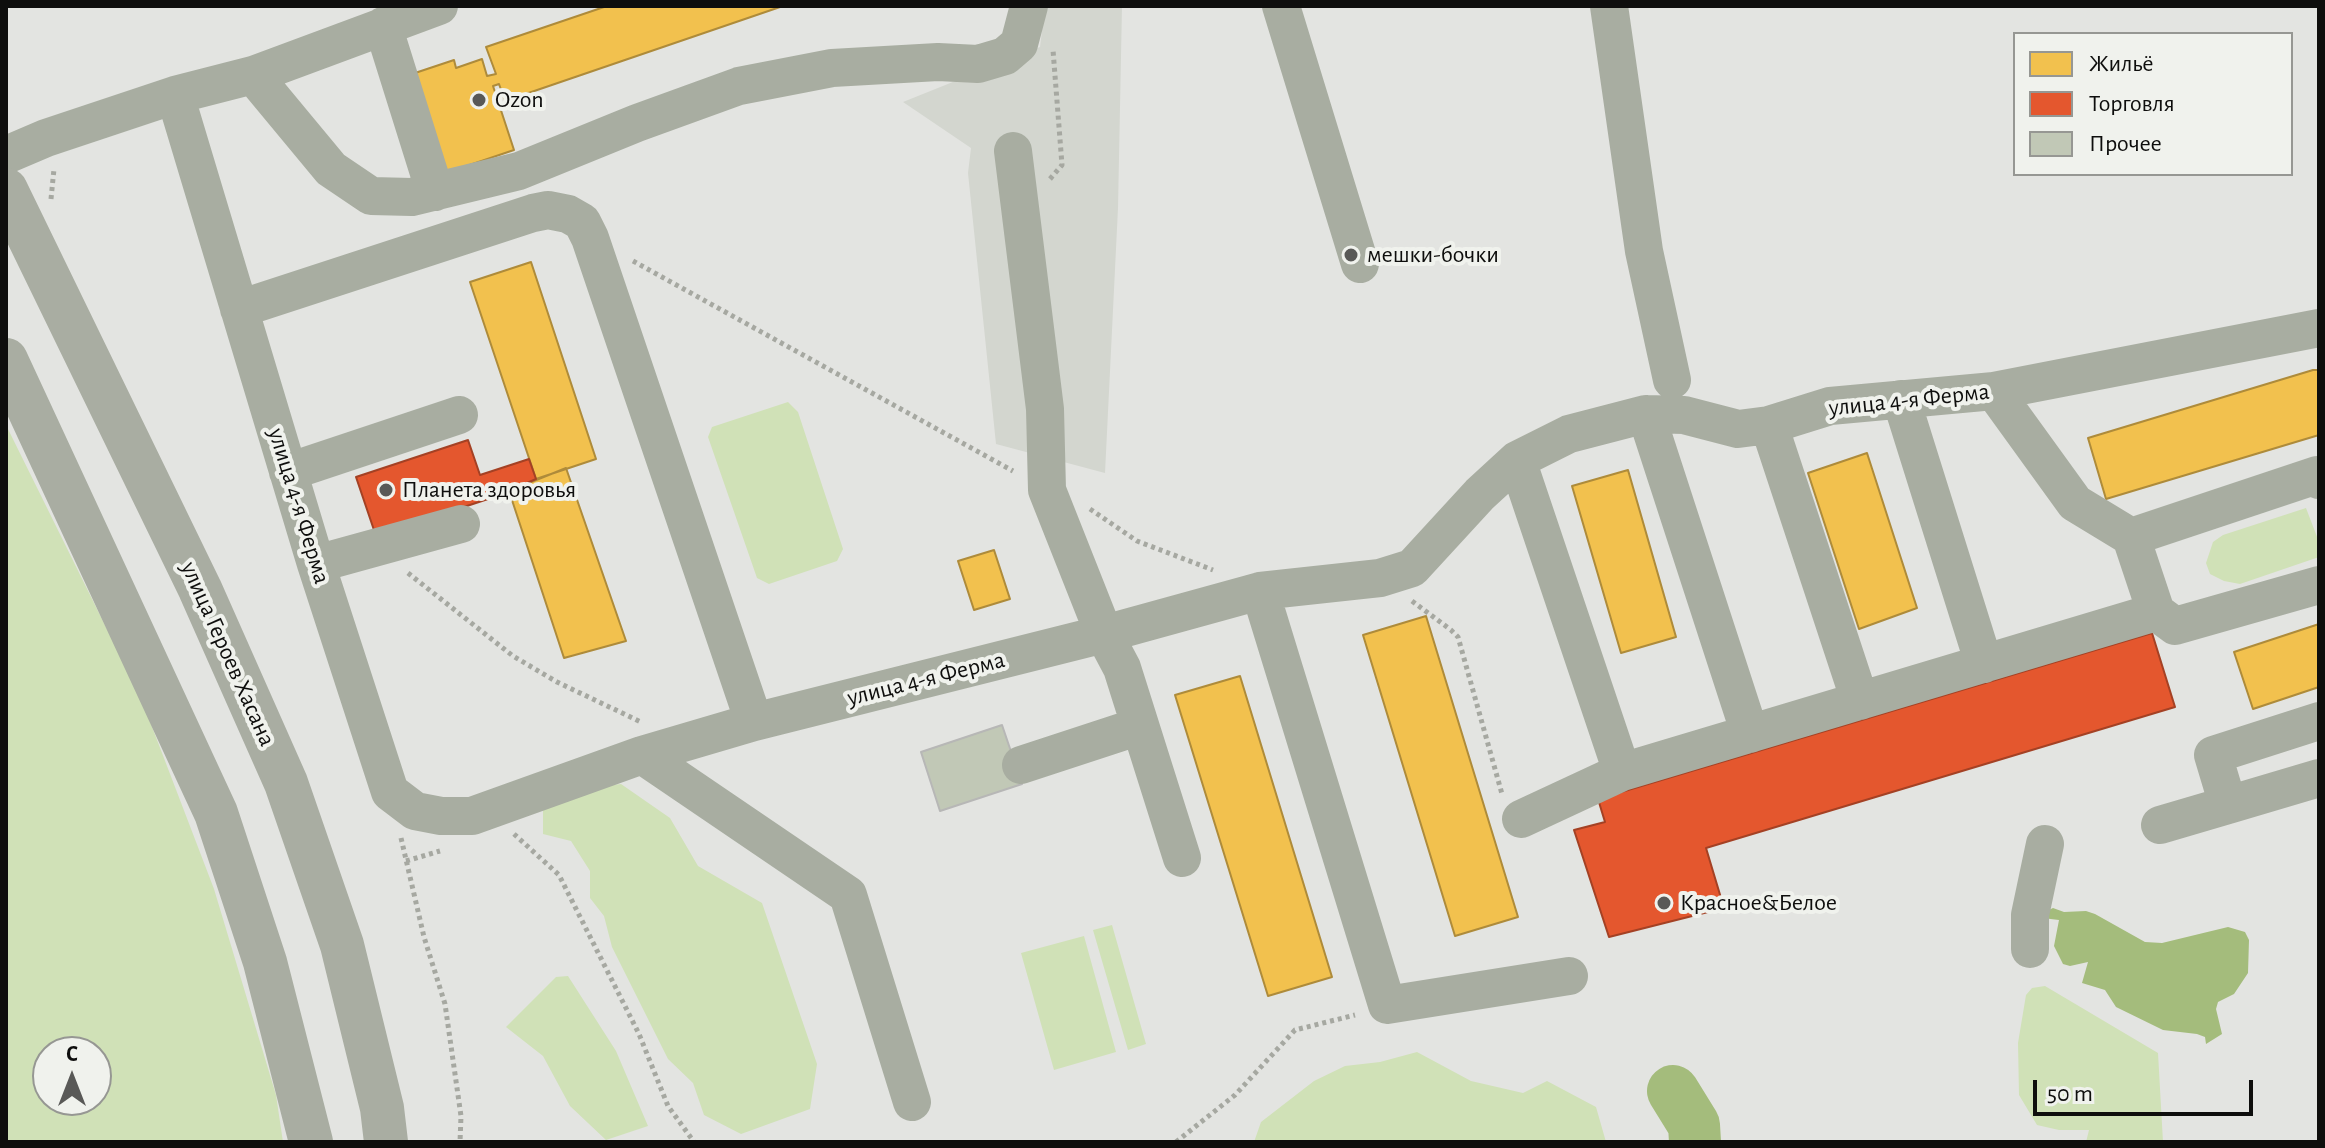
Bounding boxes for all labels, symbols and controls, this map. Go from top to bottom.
legend [2013,32,2293,176]
text: Жильё [2089,52,2154,76]
place label: Ozon [495,86,544,114]
marker: Ozon [470,91,488,109]
text: Торговля [2089,92,2175,116]
text: Прочее [2089,132,2162,156]
place label: мешки-бочки [1367,241,1499,269]
marker: мешки-бочки [1342,246,1360,264]
street label: улица 4-я Ферма [1827,377,1991,423]
street label: улица 4-я Ферма [262,425,336,587]
place label: Планета здоровья [402,476,576,504]
marker: Планета здоровья [377,481,395,499]
street label: улица Героев Хасана [174,557,282,751]
street label: улица 4-я Ферма [844,645,1008,713]
place label: Красное&Белое [1680,889,1837,917]
marker: Красное&Белое [1655,894,1673,912]
north arrow [32,1036,112,1116]
text: С [66,1043,78,1065]
scale bar [2037,1064,2257,1114]
text: 50 m [2047,1082,2093,1106]

